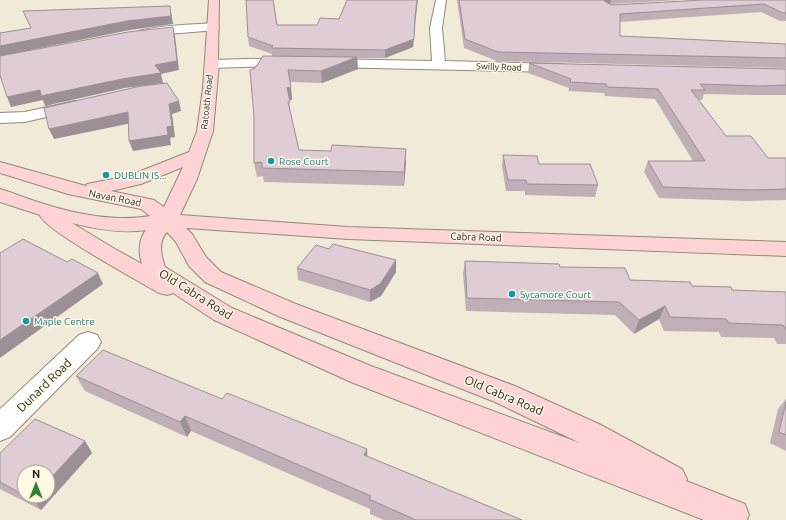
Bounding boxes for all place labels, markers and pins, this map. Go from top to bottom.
marker: Rose Court [266,156,276,166]
place label: Rose Court [279,156,329,167]
marker: DUBLIN IS... [101,170,111,180]
place label: DUBLIN IS... [114,170,167,181]
marker: Sycamore Court [507,289,517,299]
place label: Sycamore Court [520,289,591,300]
marker: Maple Centre [21,316,31,326]
place label: Maple Centre [34,316,95,327]

